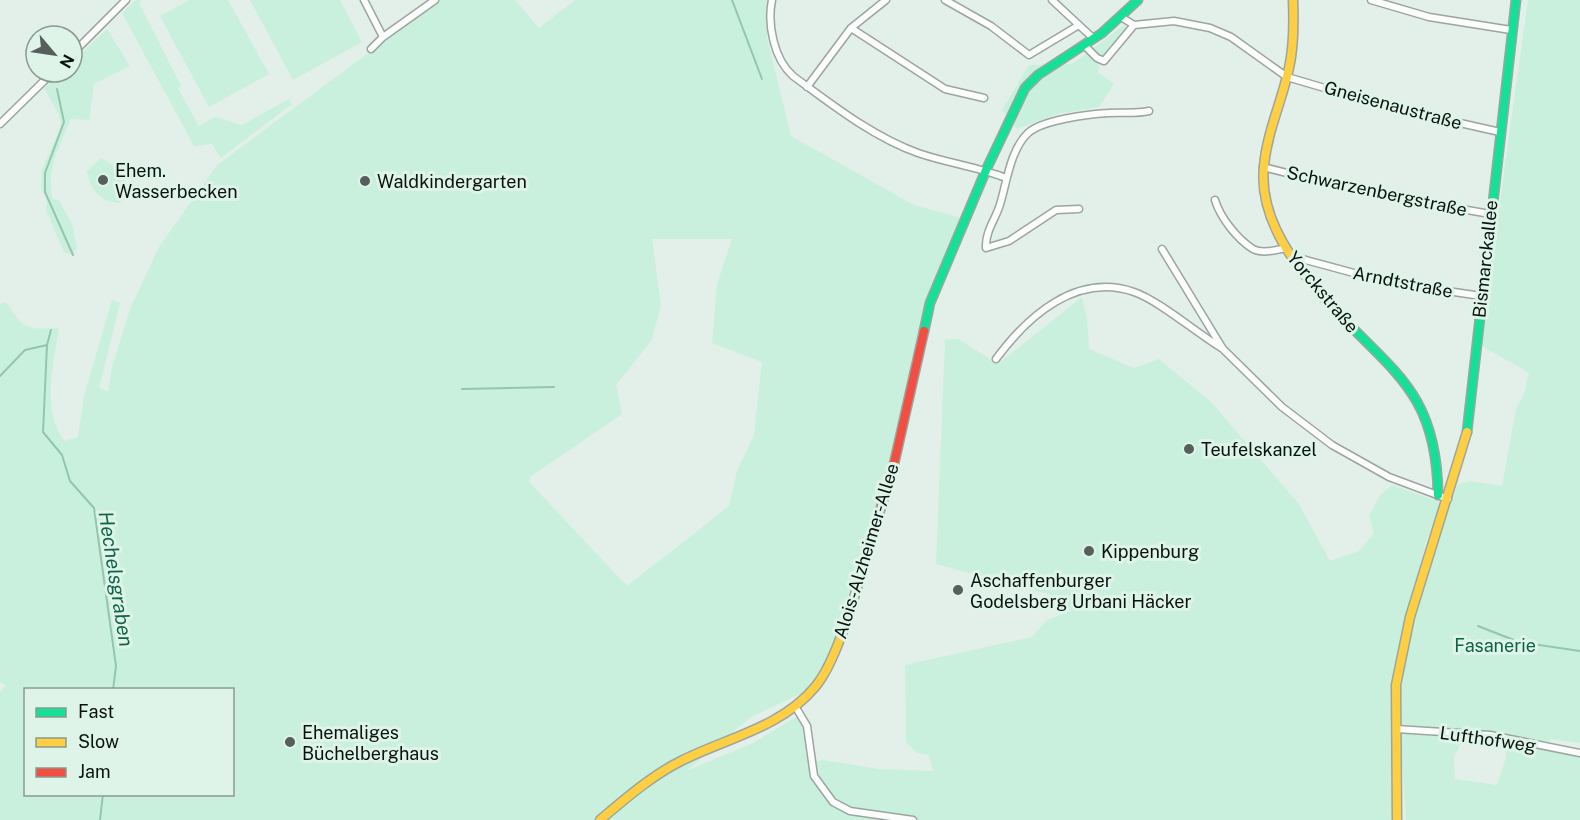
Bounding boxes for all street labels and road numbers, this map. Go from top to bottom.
street label: Gneisenaustraße [1322,77,1464,133]
street label: Schwarzenbergstraße [1285,162,1469,220]
street label: Bismarckallee [1468,199,1502,319]
street label: Yorckstraße [1283,247,1363,337]
street label: Arndtstraße [1351,262,1455,302]
street label: Alois-Alzheimer-Allee [829,461,903,641]
street label: Lufthofweg [1438,722,1538,756]

